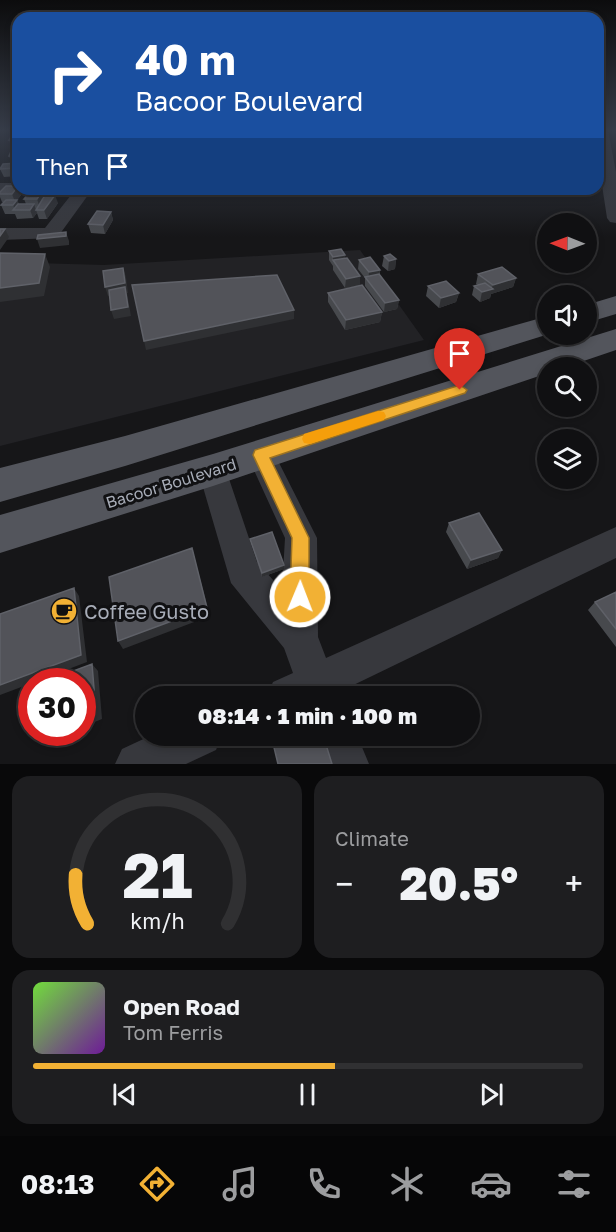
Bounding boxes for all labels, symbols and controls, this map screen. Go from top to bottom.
text: 40 m [135,34,236,84]
icon: right [36,36,114,114]
text: Bacoor Boulevard [135,85,363,117]
icon: arrive [101,150,134,183]
text: Then [36,153,89,180]
north arrow [537,213,597,273]
map controls [537,213,597,489]
button: sound [537,285,597,345]
pin [434,328,485,390]
icon: arrive [443,337,476,370]
button: search [537,357,597,417]
button: layers [537,429,597,489]
street label: Bacoor Boulevard [103,454,239,512]
position arrow [268,565,332,629]
cafe icon: Coffee Gusto [49,596,79,626]
place label: Coffee Gusto [84,599,209,623]
speed limit sign: 30 [18,668,96,746]
text: 08:14 · 1 min · 100 m [198,702,417,729]
text: Climate [335,826,409,850]
text: 21 [122,837,192,912]
text: 20.5° [400,856,518,910]
text: − [335,864,353,903]
text: + [565,864,583,903]
text: km/h [130,908,184,934]
text: Open Road [123,993,240,1020]
text: Tom Ferris [123,1020,223,1044]
icon: previous [108,1078,141,1111]
icon: pause [291,1078,324,1111]
icon: next [475,1078,508,1111]
icon: directions [136,1163,178,1205]
icon: music [219,1163,261,1205]
icon: phone [303,1163,345,1205]
icon: climate [386,1163,428,1205]
icon: car [470,1163,512,1205]
icon: filters [553,1163,595,1205]
text: 08:13 [21,1168,95,1200]

